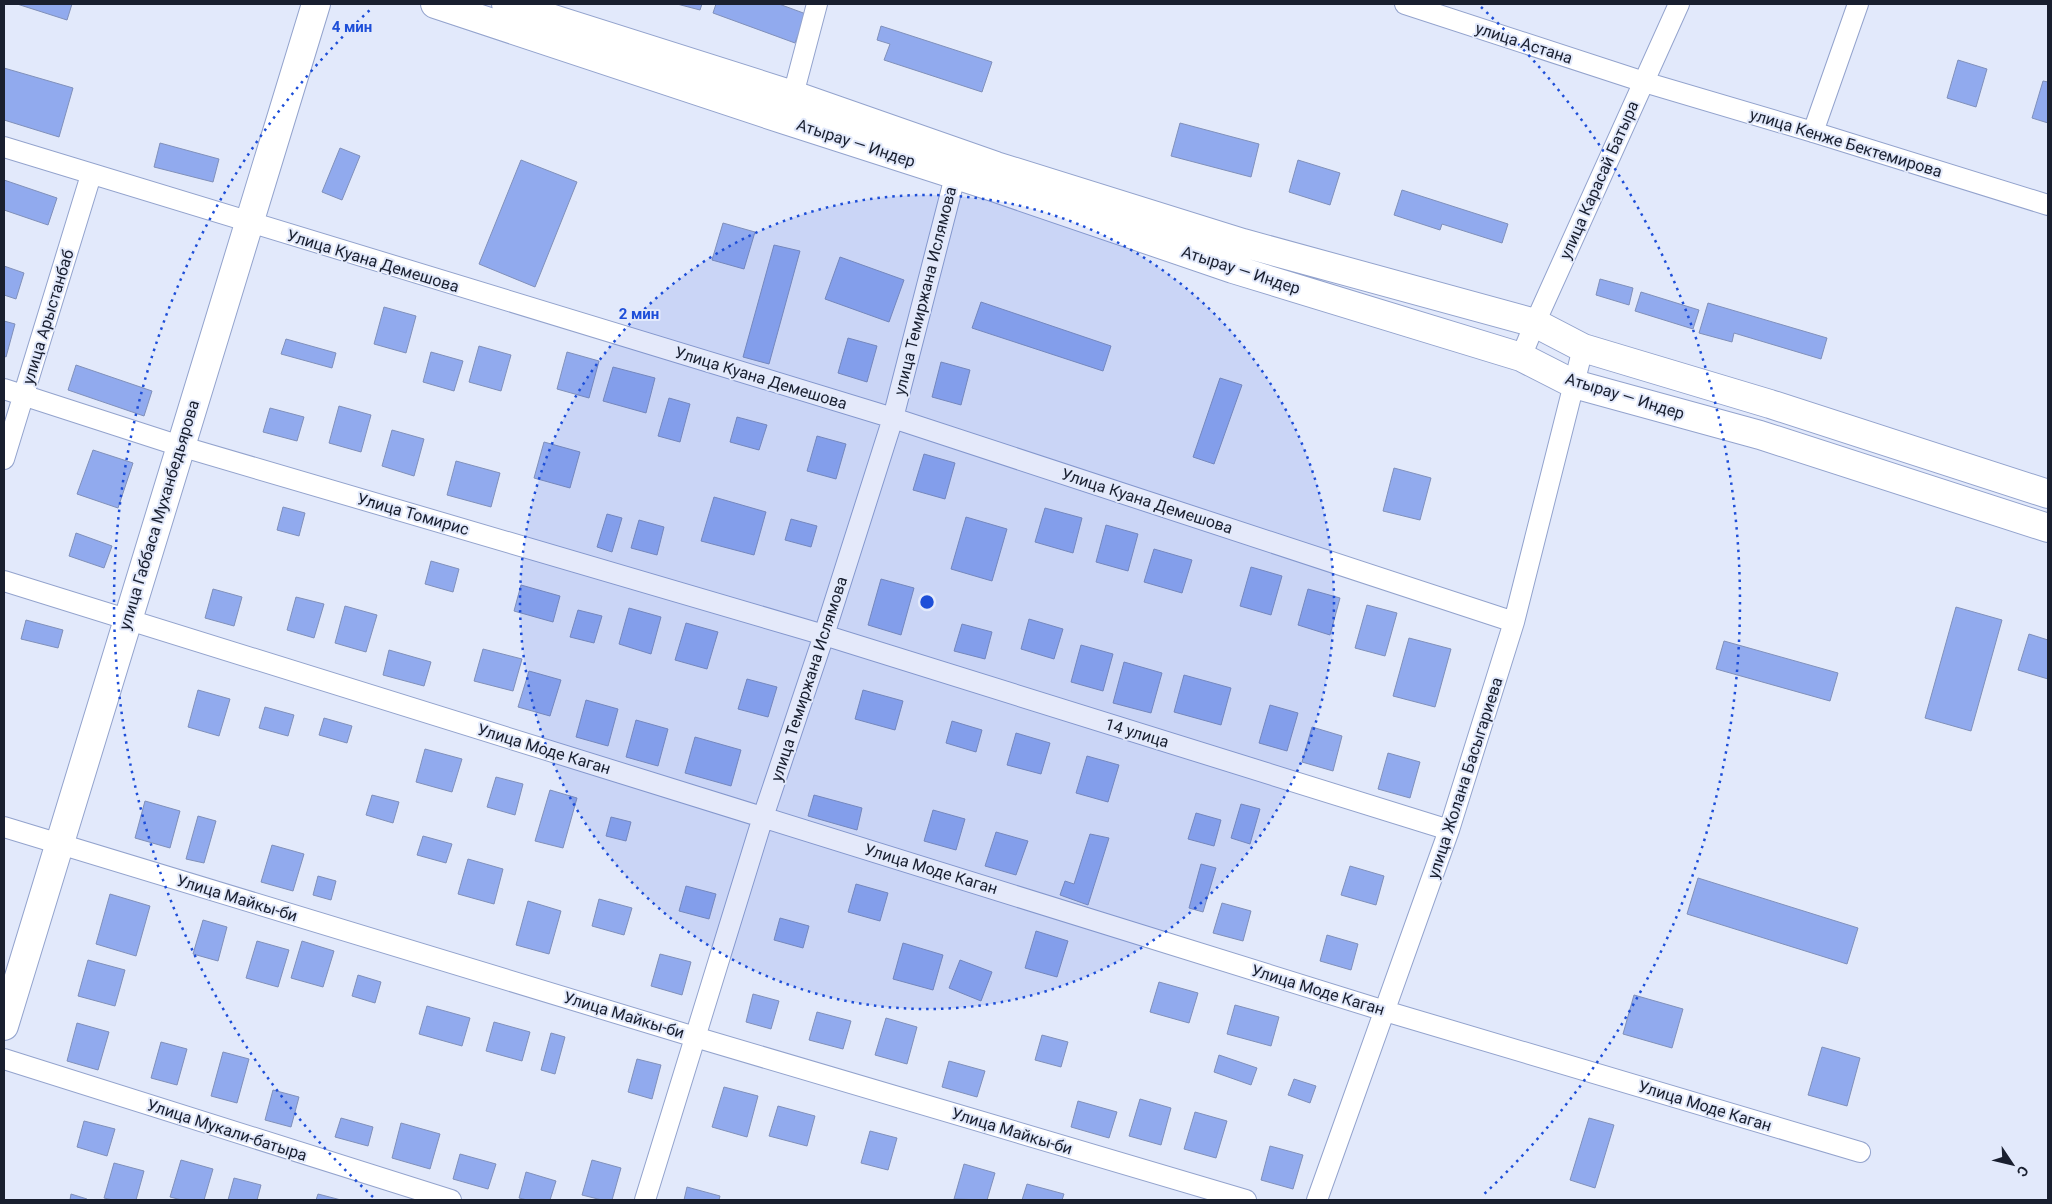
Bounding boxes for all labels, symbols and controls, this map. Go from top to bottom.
text: 4 мин [332,18,372,36]
street label: улица Астана [1473,18,1575,68]
street label: улица Карасай Батыра [1555,98,1643,262]
street label: улица Кенже Бектемирова [1748,105,1944,181]
street label: Атырау — Индер [794,115,918,171]
street label: улица Темиржана Ислямова [890,185,960,397]
street label: Улица Куана Демешова [285,226,461,296]
street label: Атырау — Индер [1179,242,1303,298]
street label: улица Арыстанбаб [18,247,78,387]
text: 2 мин [619,305,659,323]
street label: Улица Куана Демешова [673,343,849,413]
street label: Атырау — Индер [1563,369,1687,423]
street label: улица Габбаса Муханбедьярова [115,398,203,632]
street label: Улица Куана Демешова [1059,464,1235,538]
street label: Улица Томирис [355,489,471,539]
street label: улица Темиржана Ислямова [767,574,851,784]
centre of rings [918,593,936,611]
street label: улица Жолана Басыгариева [1423,675,1507,881]
street label: 14 улица [1103,714,1171,752]
street label: Улица Моде Каган [475,720,613,778]
street label: Улица Моде Каган [862,840,1000,898]
street label: Улица Майкы-би [174,871,300,925]
street label: Улица Моде Каган [1249,961,1387,1019]
street label: Улица Майкы-би [561,988,687,1042]
street label: Улица Моде Каган [1636,1077,1774,1135]
street label: Улица Мукали-батыра [145,1095,309,1165]
street label: Улица Майкы-би [949,1104,1075,1158]
north arrow [1987,1139,2037,1189]
text: С [2013,1163,2032,1180]

